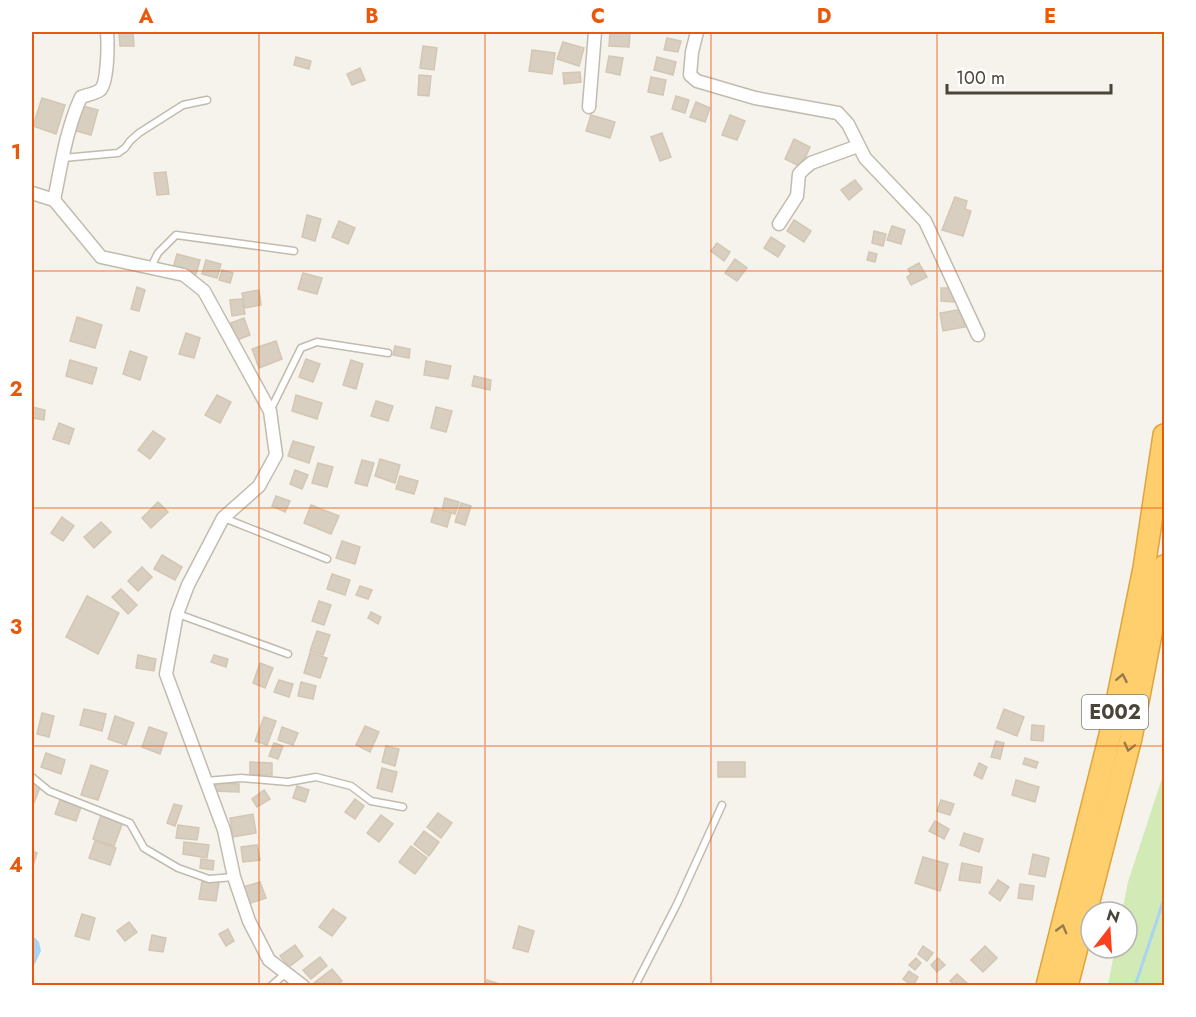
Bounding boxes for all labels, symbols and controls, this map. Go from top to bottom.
text: A [138,2,154,31]
text: B [365,2,379,31]
text: C [591,2,605,31]
text: D [817,2,831,31]
text: E [1044,2,1056,31]
scale bar [947,57,1110,95]
text: 100 m [956,65,1005,91]
text: 1 [11,138,21,167]
text: 2 [9,375,23,404]
text: 3 [10,613,22,642]
one-way arrow [1115,673,1128,683]
road number: E002 [1082,695,1148,729]
one-way arrow [1123,742,1136,752]
text: 4 [9,851,23,880]
north arrow [1079,900,1139,960]
text: N [1104,903,1123,929]
one-way arrow [1055,924,1067,935]

